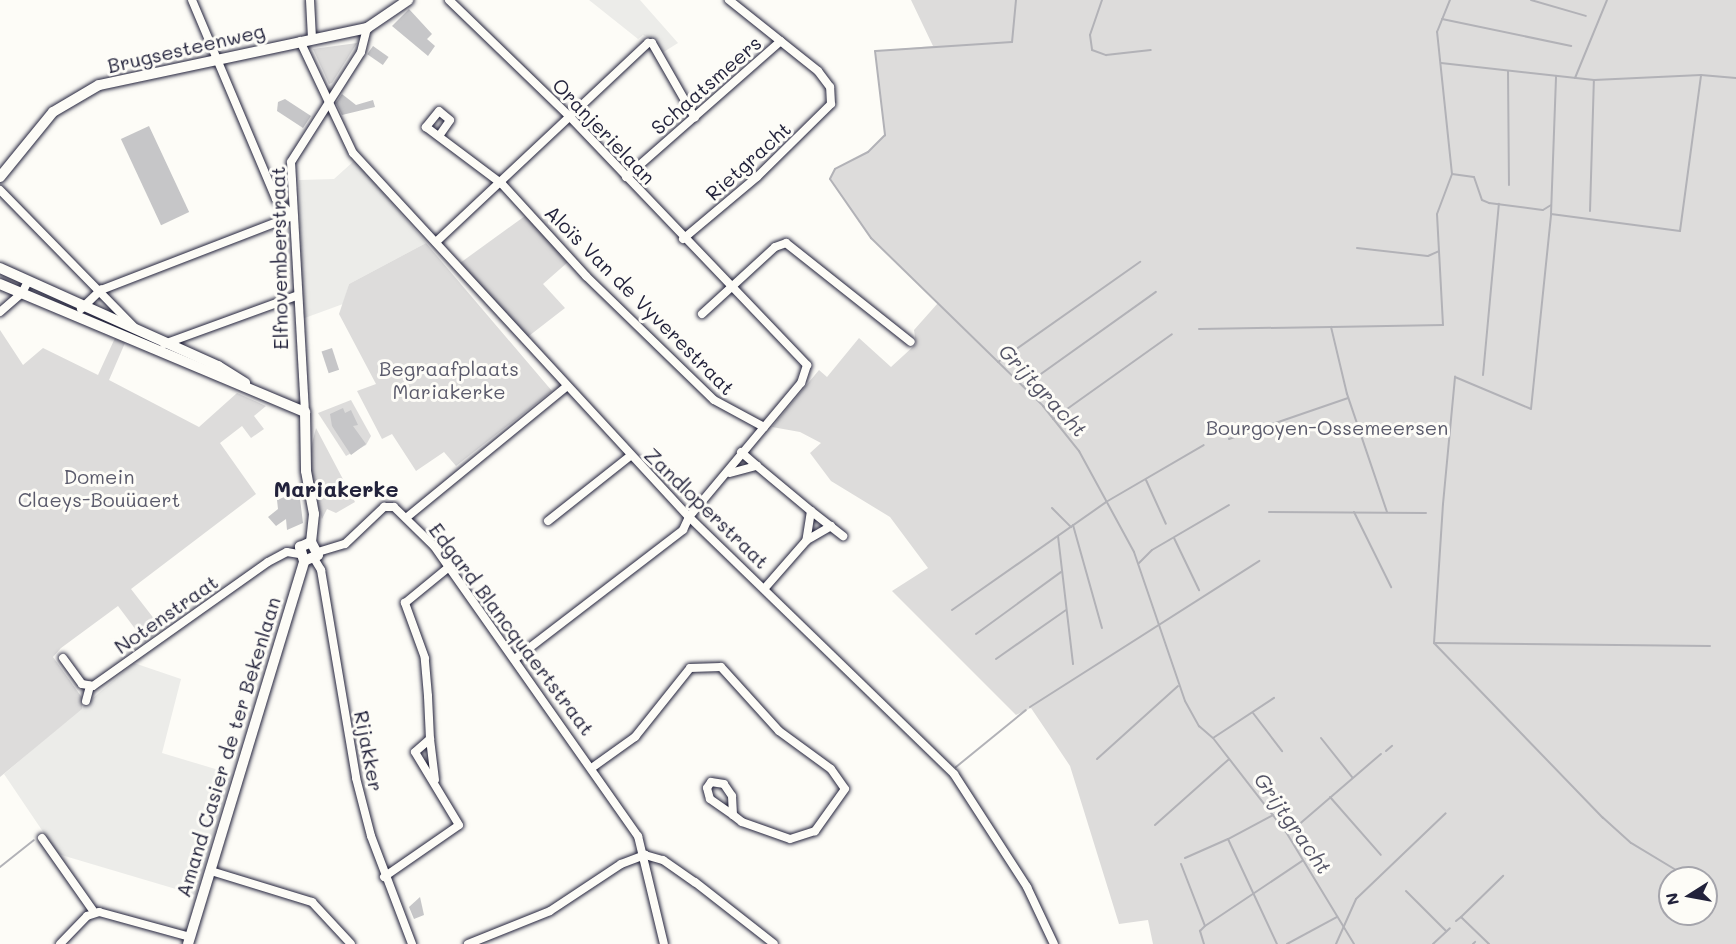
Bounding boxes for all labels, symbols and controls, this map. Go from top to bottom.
street label: Brugsesteenweg [105,18,267,78]
street label: Schaatsmeers [646,31,766,139]
street label: Oranjerielaan [547,73,661,189]
street label: Rietgracht [701,117,795,205]
street label: Elfnovemberstraat [265,166,293,350]
street label: Aloïs Van de Vyverestraat [540,200,740,400]
water label: Grijtgracht [994,338,1092,442]
park label: Begraafplaats Mariakerke [379,356,519,403]
park label: Bourgoyen-Ossemeersen [1206,415,1448,439]
street label: Zandloperstraat [640,443,774,573]
park label: Domein Claeys-Bouüaert [18,465,180,512]
district label: Mariakerke [273,476,399,502]
street label: Edgard Blancquaertstraat [424,518,600,740]
street label: Notenstraat [109,569,223,659]
street label: Amand Casier de ter Bekenlaan [171,594,285,900]
street label: Rijakker [349,709,389,793]
water label: Grijtgracht [1249,767,1337,879]
north arrow [1658,866,1718,926]
text: N [1660,891,1683,907]

